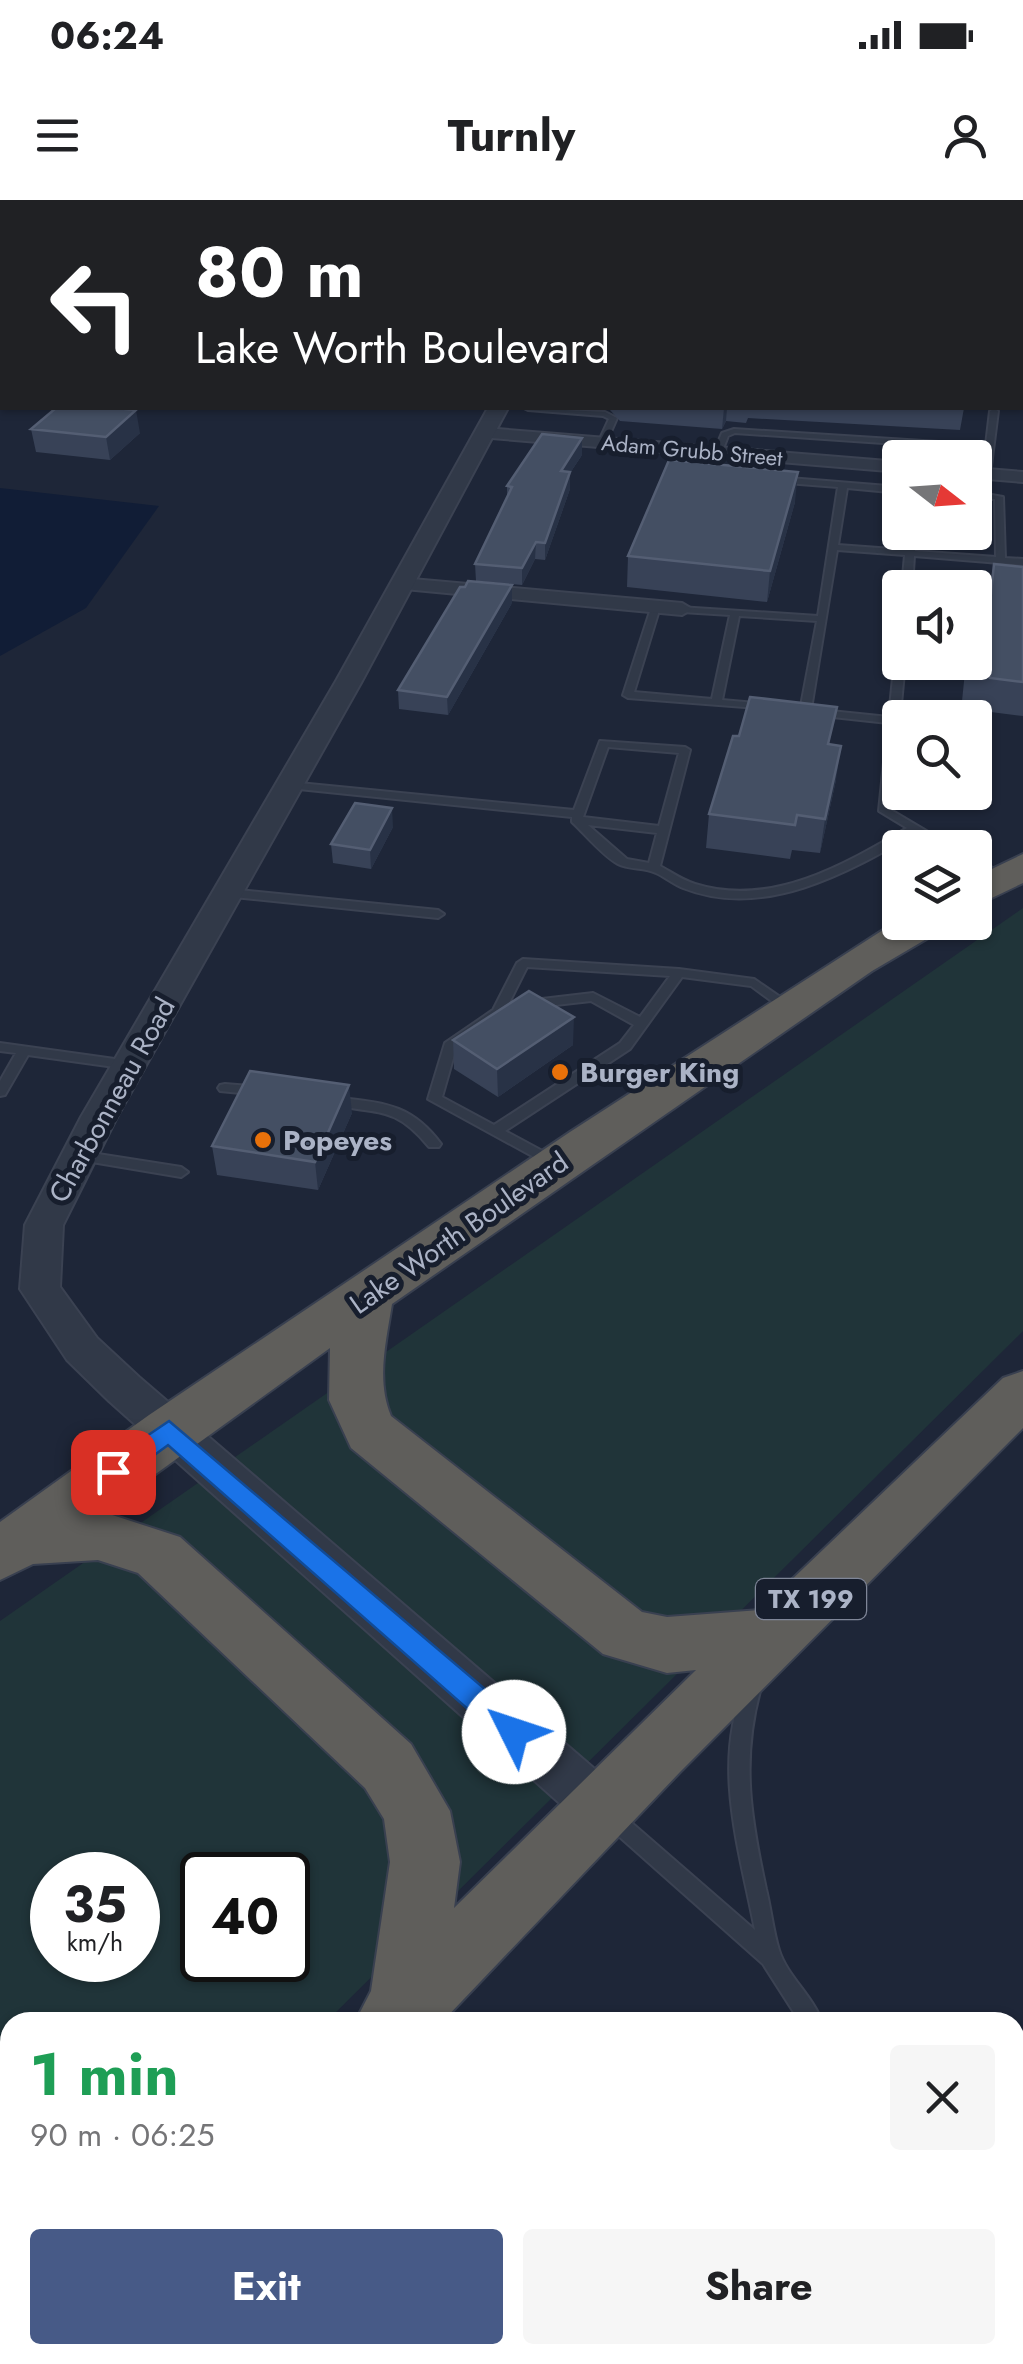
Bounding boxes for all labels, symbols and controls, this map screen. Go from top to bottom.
text: 06:24 [50,8,164,63]
text: Turnly [448,103,575,168]
icon: menu [30,108,85,163]
icon: person [938,108,993,163]
text: 80 m [195,222,364,323]
icon: left [30,240,160,370]
text: Lake Worth Boulevard [195,315,610,380]
street label: Adam Grubb Street [600,426,785,474]
north arrow [882,440,992,550]
map controls [882,440,992,940]
button: sound [882,570,992,680]
button: search [882,700,992,810]
button: layers [882,830,992,940]
street label: Charbonneau Road [39,990,185,1210]
place label: Burger King [580,1052,739,1093]
marker: Burger King [549,1061,571,1083]
place label: Popeyes [283,1120,392,1161]
marker: Popeyes [252,1129,274,1151]
street label: Lake Worth Boulevard [341,1142,577,1324]
pin [71,1430,156,1515]
icon: arrive [86,1445,141,1500]
road number: TX 199 [756,1579,866,1619]
position arrow [462,1680,566,1784]
speed limit sign: 40 [180,1852,310,1982]
text: 35 [63,1868,127,1941]
text: km/h [67,1924,123,1960]
text: 1 min [30,2031,179,2118]
button: close [890,2045,995,2150]
text: 90 m · 06:25 [30,2112,214,2158]
button: Exit [30,2229,503,2344]
button: Share [523,2229,995,2344]

